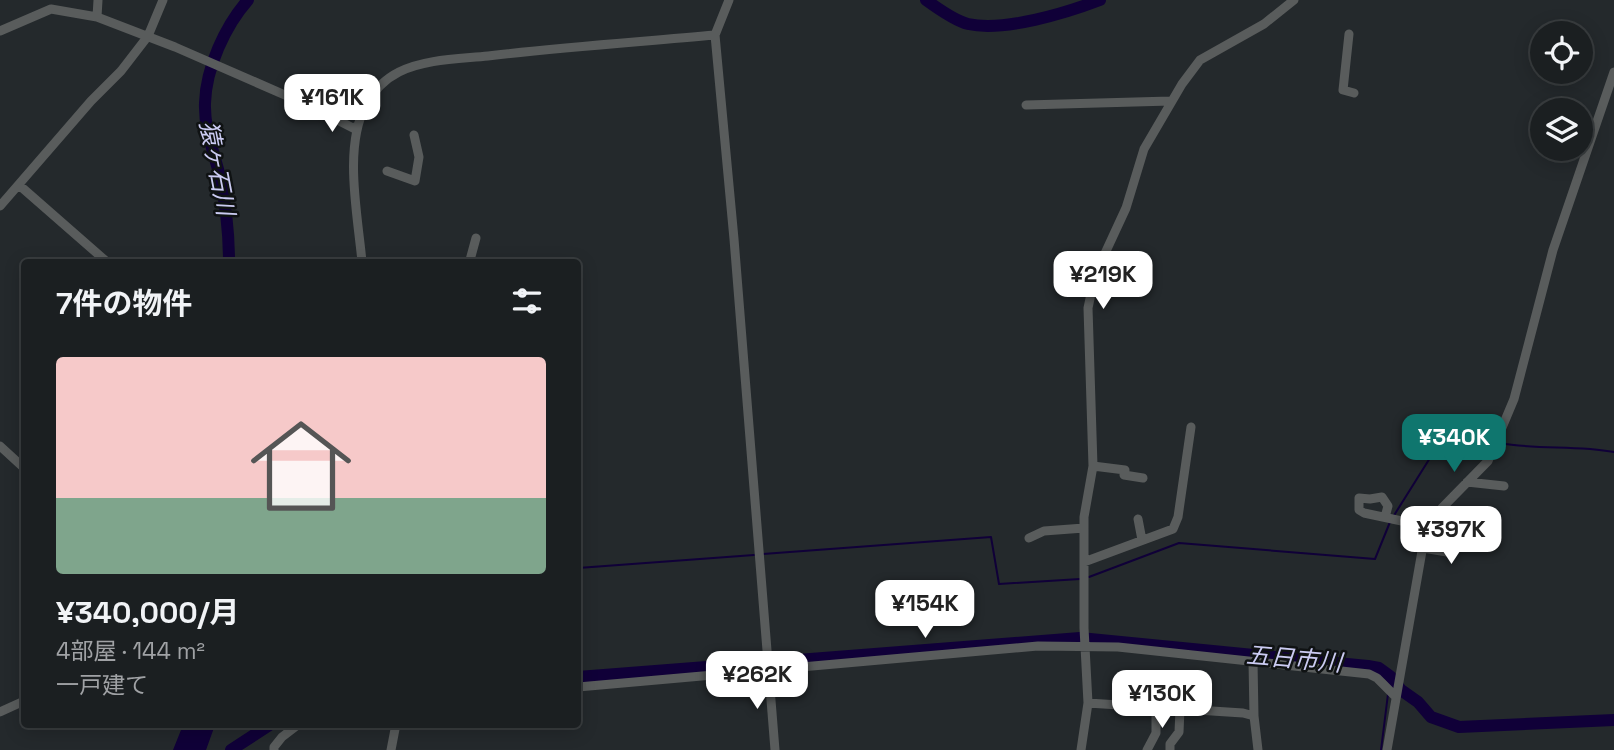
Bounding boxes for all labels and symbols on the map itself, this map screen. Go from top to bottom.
pin: ¥161K [283,74,381,134]
water label: 猿ヶ石川 [193,118,242,221]
pin: ¥219K [1054,252,1152,311]
pin: ¥340K [1405,414,1503,474]
pin: ¥397K [1402,506,1500,566]
pin: ¥154K [876,580,974,640]
water label: 五日市川 [1245,639,1346,678]
pin: ¥262K [708,652,806,711]
pin: ¥130K [1113,670,1211,730]

